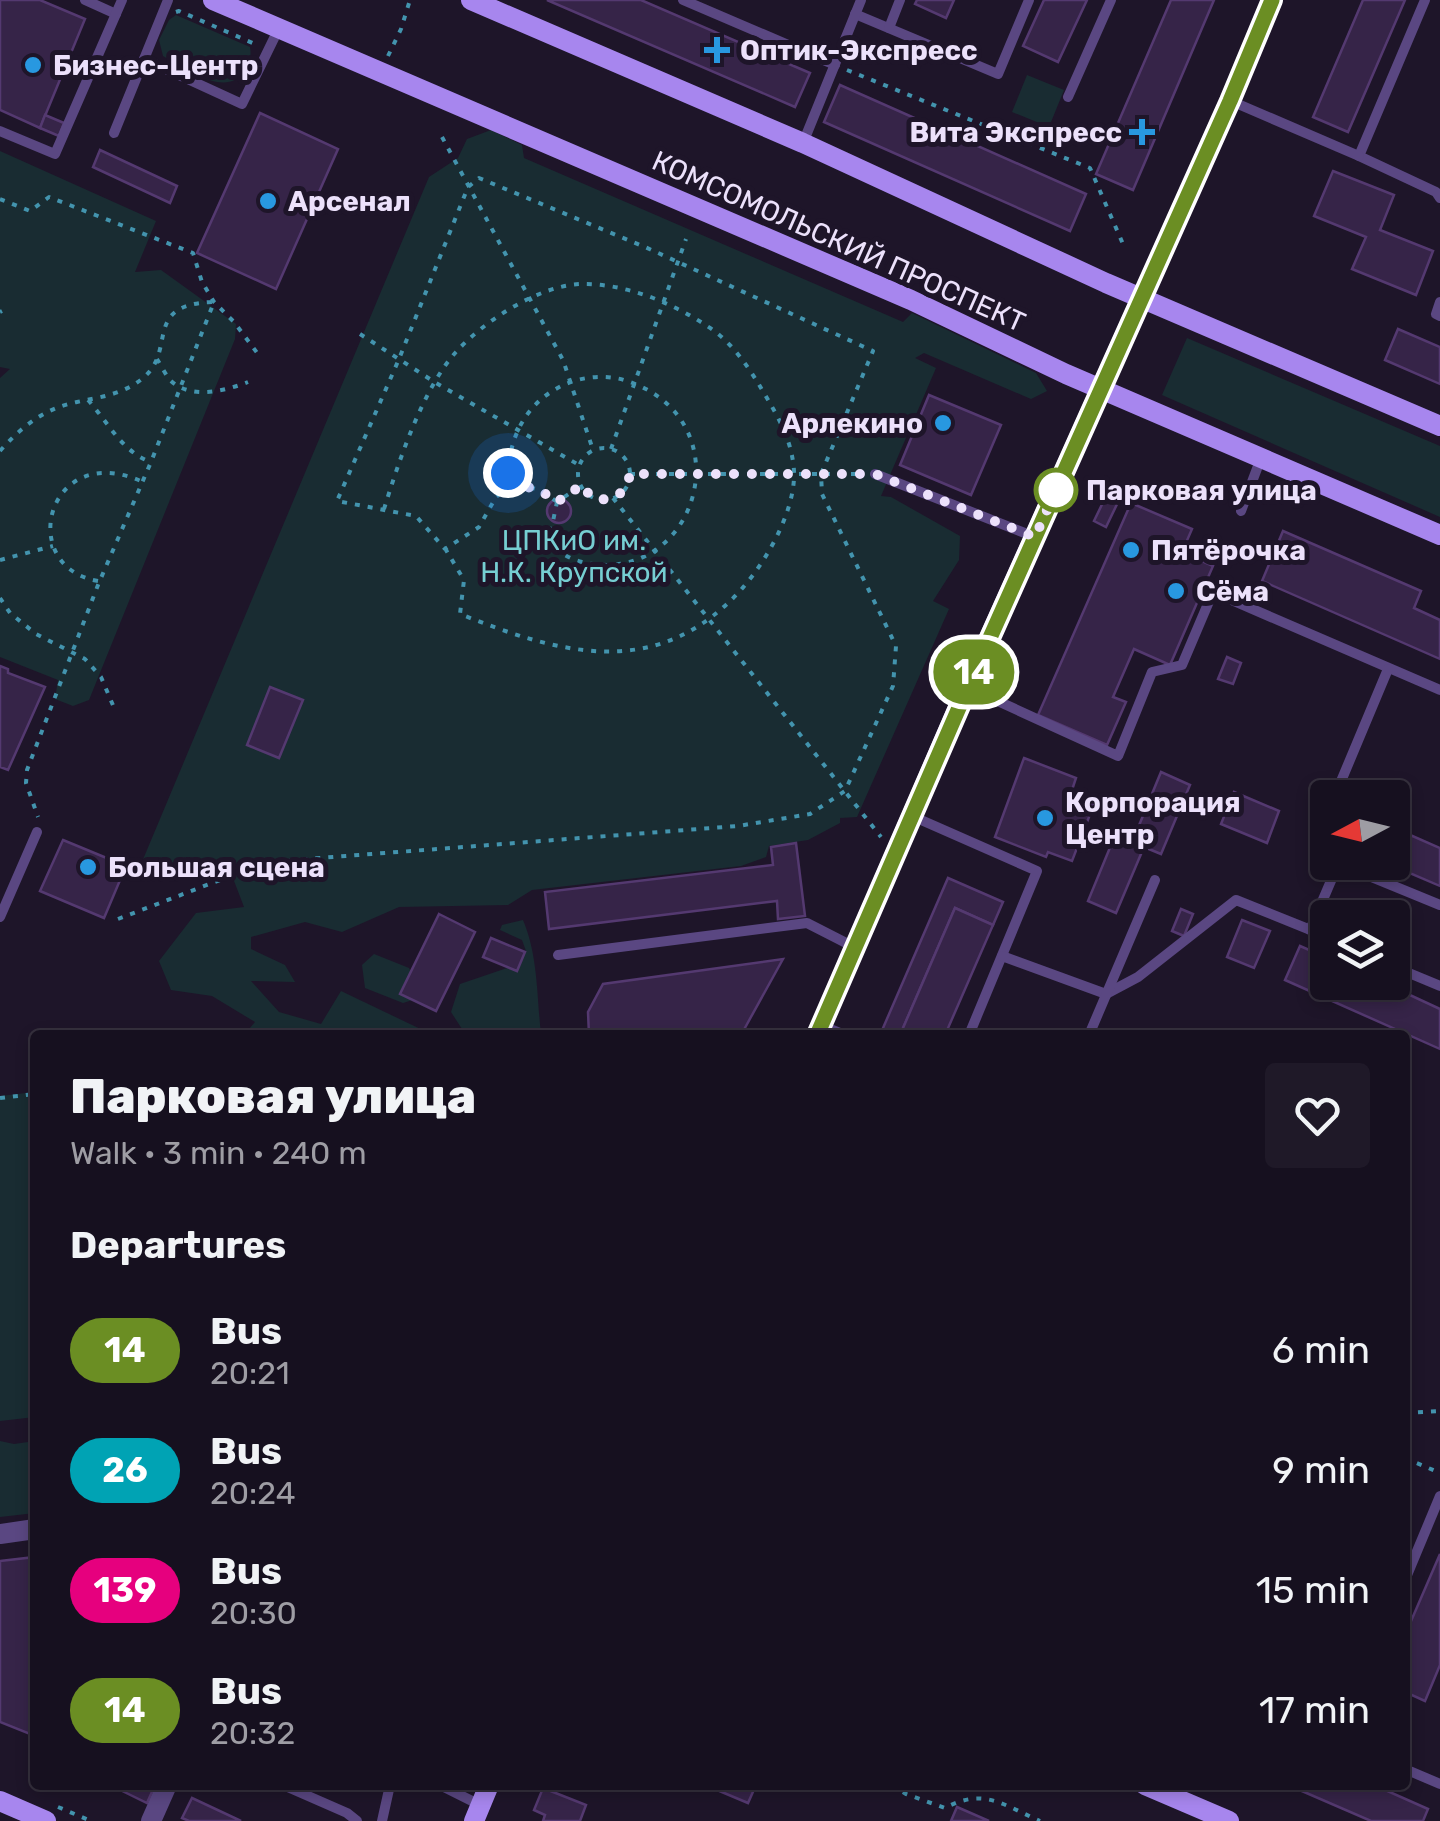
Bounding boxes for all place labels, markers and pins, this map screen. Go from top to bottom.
place label: Оптик-Экспресс [740,34,978,67]
marker: Оптик-Экспресс [704,37,730,63]
place label: Бизнес-Центр [53,49,258,82]
marker: Бизнес-Центр [22,54,44,76]
place label: Вита Экспресс [909,116,1122,149]
marker: Вита Экспресс [1131,121,1153,143]
place label: Арсенал [288,185,411,218]
marker: Арсенал [257,190,279,212]
place label: Арлекино [782,407,923,440]
marker: Арлекино [932,412,954,434]
marker: Парковая улица [1035,469,1077,511]
place label: Парковая улица [1086,474,1317,507]
place label: Пятёрочка [1151,534,1306,567]
marker: Пятёрочка [1120,539,1142,561]
place label: Сёма [1196,575,1269,608]
marker: Сёма [1165,580,1187,602]
place label: Корпорация Центр [1065,786,1241,851]
marker: Корпорация Центр [1034,807,1056,829]
place label: Большая сцена [108,851,325,884]
marker: Большая сцена [77,856,99,878]

